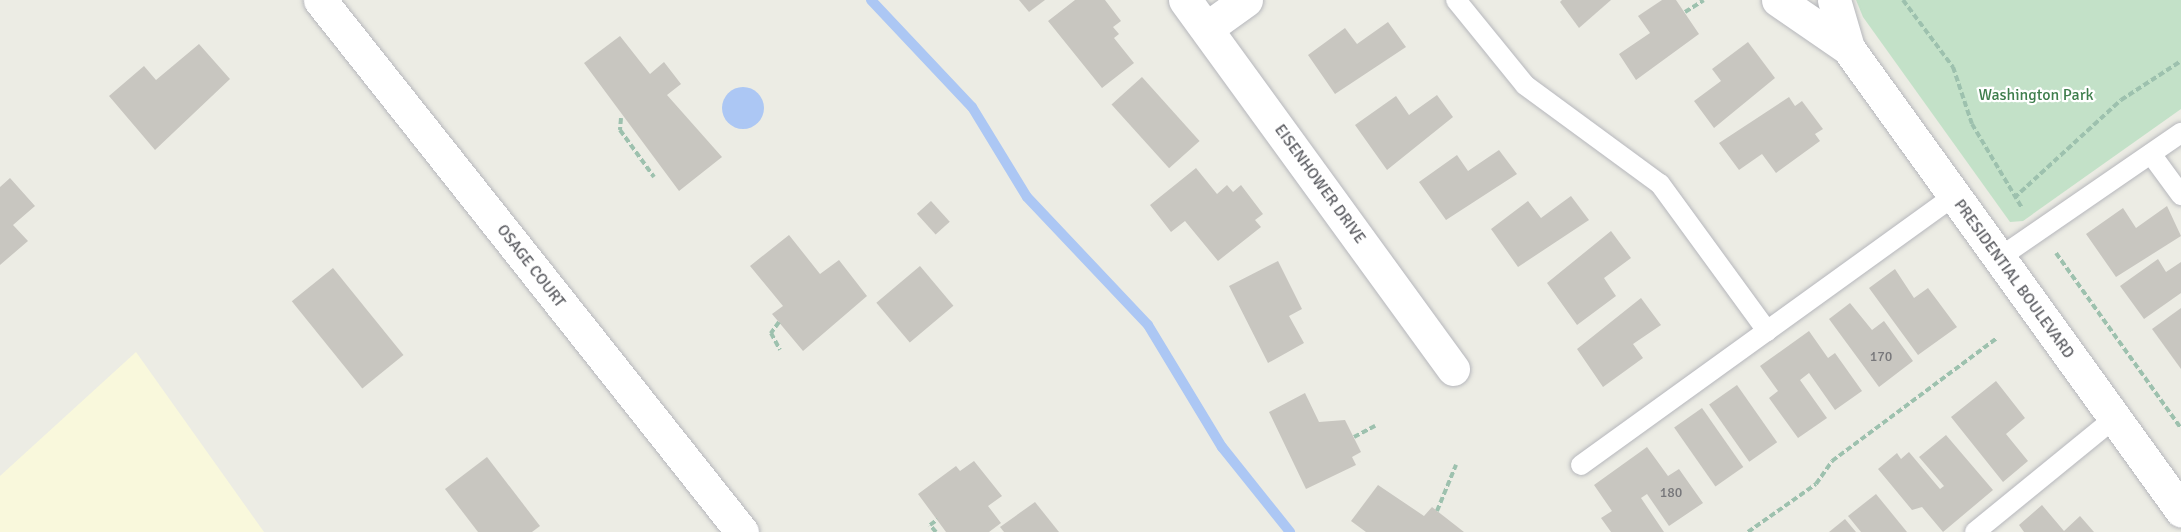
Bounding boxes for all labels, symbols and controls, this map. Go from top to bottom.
park label: Washington Park [1978,85,2094,105]
street label: EISENHOWER DRIVE [1270,121,1370,247]
street label: PRESIDENTIAL BOULEVARD [1950,196,2078,362]
street label: OSAGE COURT [493,221,569,311]
house number: 170 [1870,349,1892,365]
house number: 180 [1660,485,1682,501]

